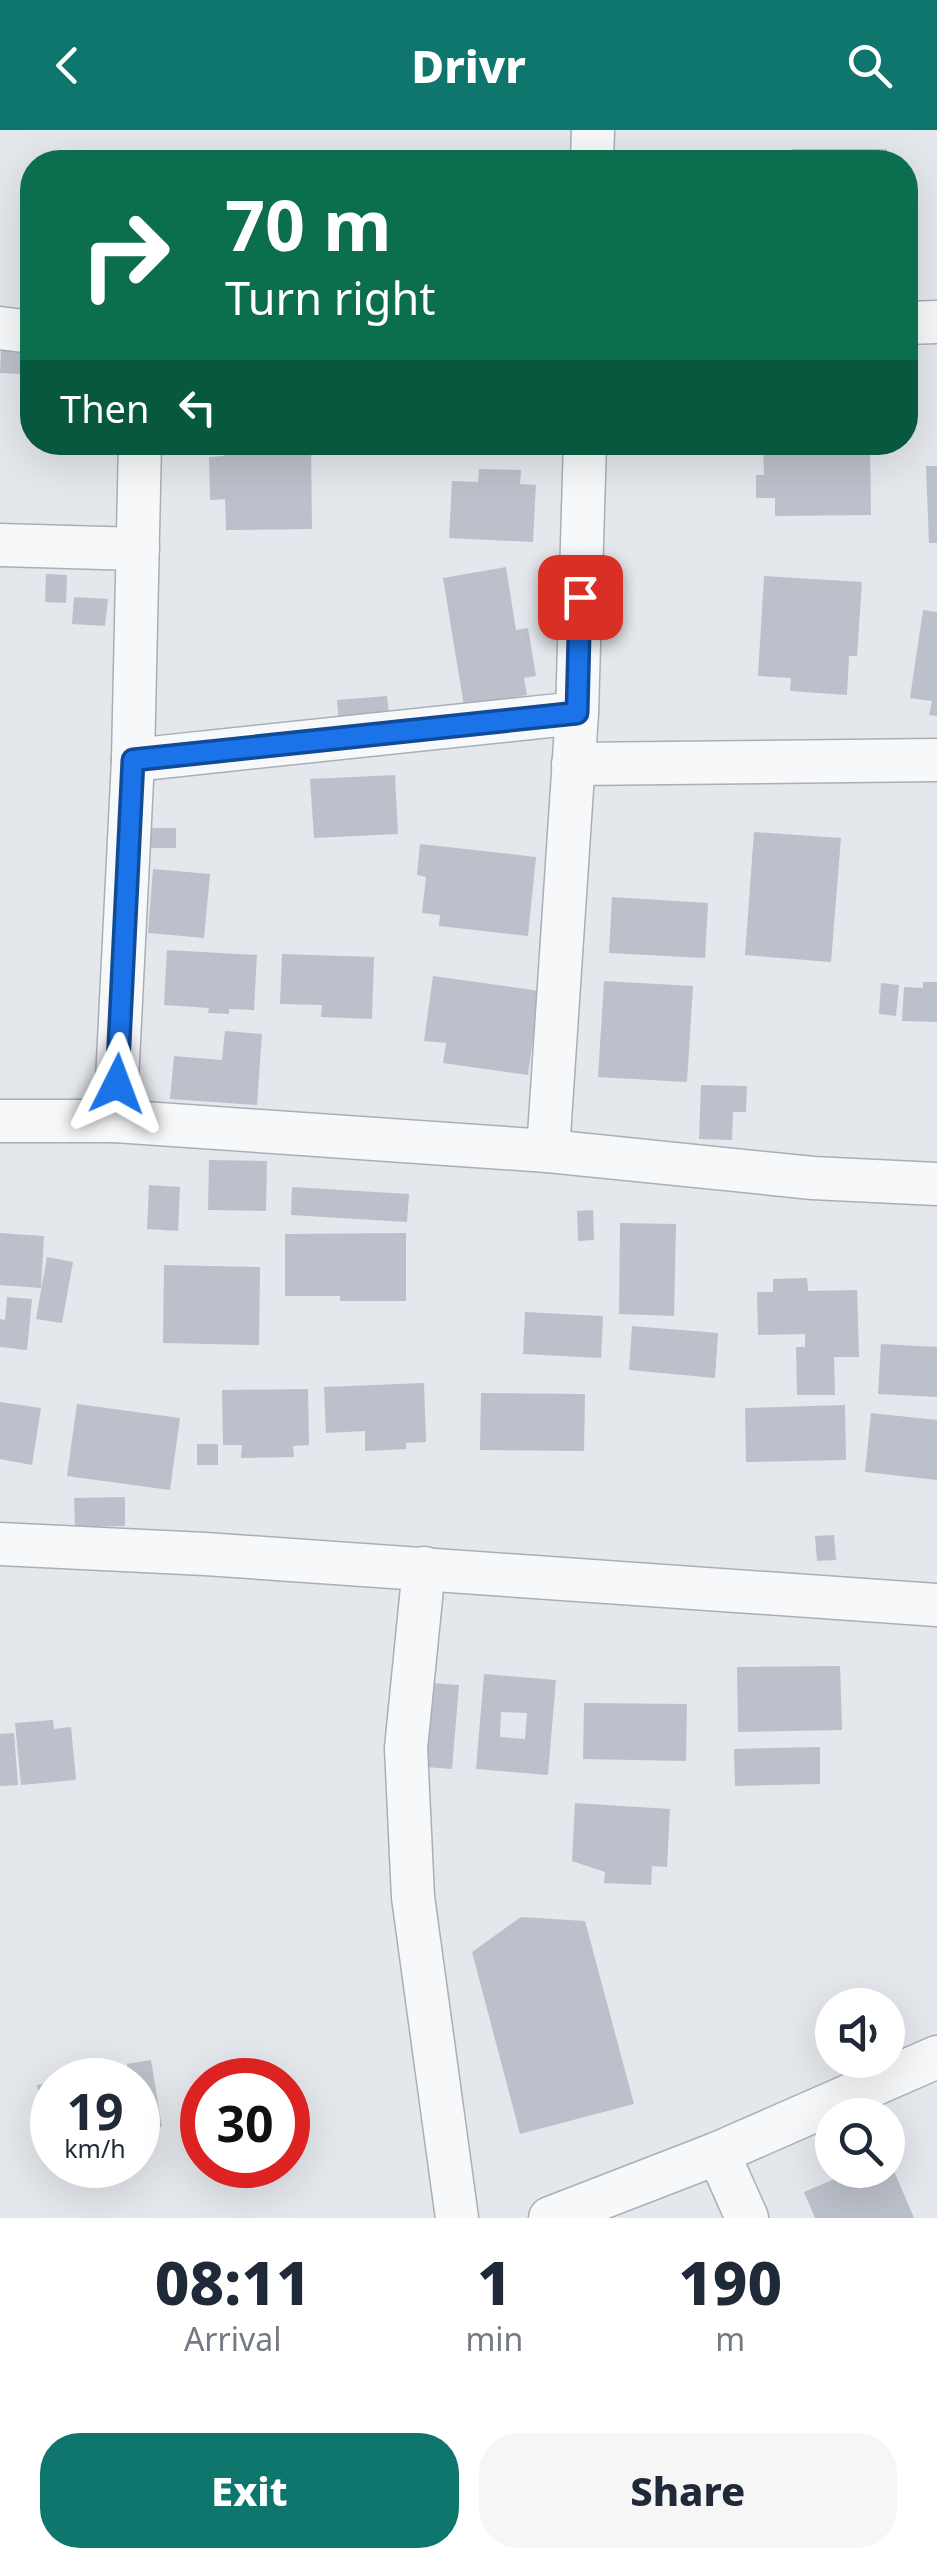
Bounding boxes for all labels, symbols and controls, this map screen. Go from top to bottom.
text: Drivr [411,35,526,96]
icon: back [40,38,95,93]
icon: search [842,38,897,93]
text: 70 m [225,176,392,272]
icon: right [60,190,190,320]
text: Turn right [225,267,436,328]
icon: left [170,380,225,435]
text: Then [60,382,150,434]
pin [538,555,623,640]
icon: arrive [553,570,608,625]
position arrow [65,1032,169,1136]
map controls [815,1988,905,2188]
button: sound [815,1988,905,2078]
speed limit sign: 30 [180,2058,310,2188]
text: 19 [66,2077,124,2145]
button: search [815,2098,905,2188]
text: km/h [64,2131,126,2165]
text: 08:11 [155,2241,311,2323]
text: 1 [477,2241,512,2323]
text: 190 [678,2241,782,2323]
text: Arrival [184,2317,282,2360]
text: min [465,2317,523,2360]
text: m [715,2317,745,2360]
button: Exit [40,2433,459,2548]
button: Share [479,2433,897,2548]

